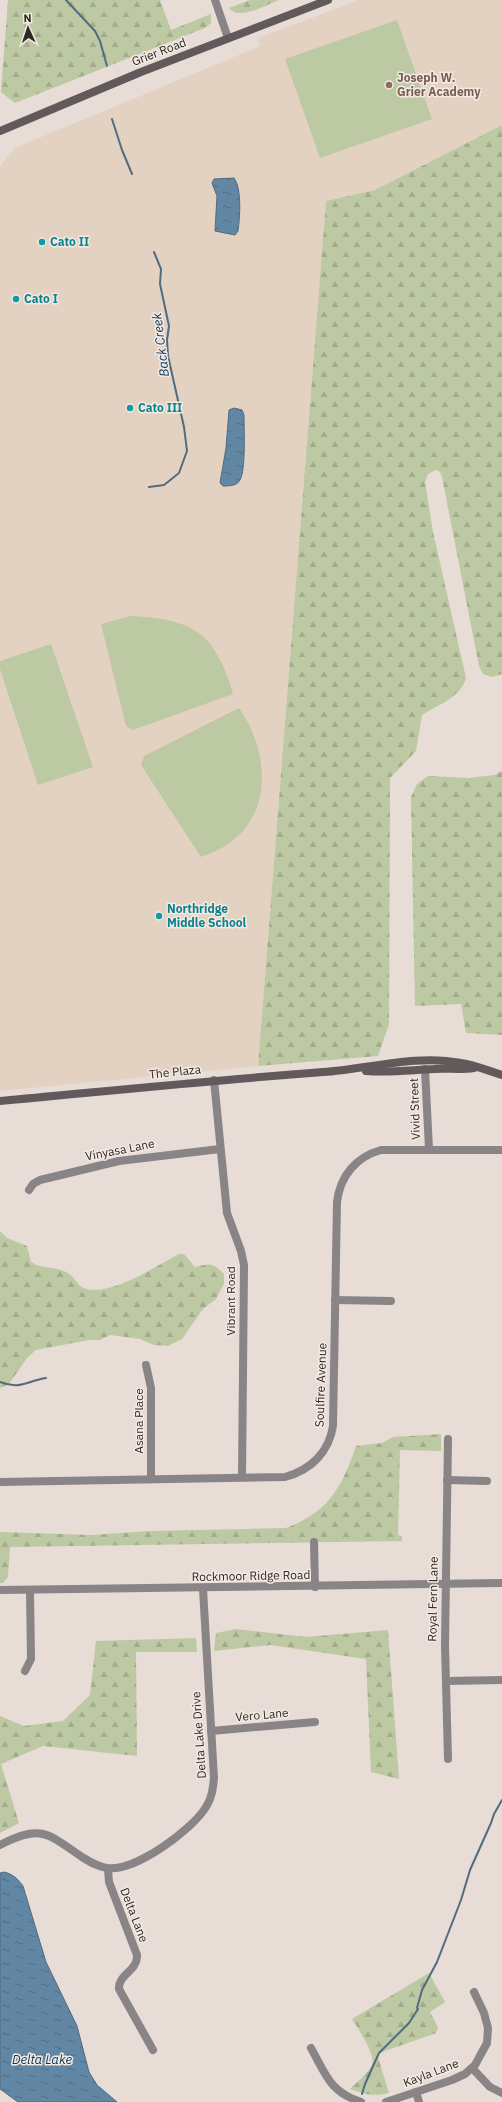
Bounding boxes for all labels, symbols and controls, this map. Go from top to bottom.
north arrow [8,8,48,48]
text: N [23,11,32,25]
street label: Grier Road [129,34,188,69]
place label: Joseph W. Grier Academy [397,70,481,99]
marker: Joseph W. Grier Academy [384,80,394,90]
place label: Cato II [50,234,89,249]
marker: Cato II [37,237,47,247]
place label: Cato I [24,291,58,306]
marker: Cato I [11,294,21,304]
water label: Back Creek [148,312,173,378]
place label: Cato III [138,400,182,415]
marker: Cato III [125,403,135,413]
place label: Northridge Middle School [167,901,246,930]
marker: Northridge Middle School [154,911,164,921]
street label: The Plaza [148,1061,202,1082]
street label: Vivid Street [406,1078,423,1140]
street label: Vinyasa Lane [84,1135,156,1164]
street label: Vibrant Road [223,1266,238,1336]
street label: Soulfire Avenue [312,1342,329,1427]
street label: Asana Place [131,1388,146,1454]
street label: Royal Fern Lane [424,1556,441,1642]
street label: Rockmoor Ridge Road [192,1567,310,1584]
street label: Delta Lake Drive [188,1691,209,1779]
street label: Vero Lane [235,1705,290,1724]
street label: Delta Lane [117,1885,152,1945]
water label: Delta Lake [12,2051,72,2068]
street label: Kayla Lane [401,2055,461,2090]

